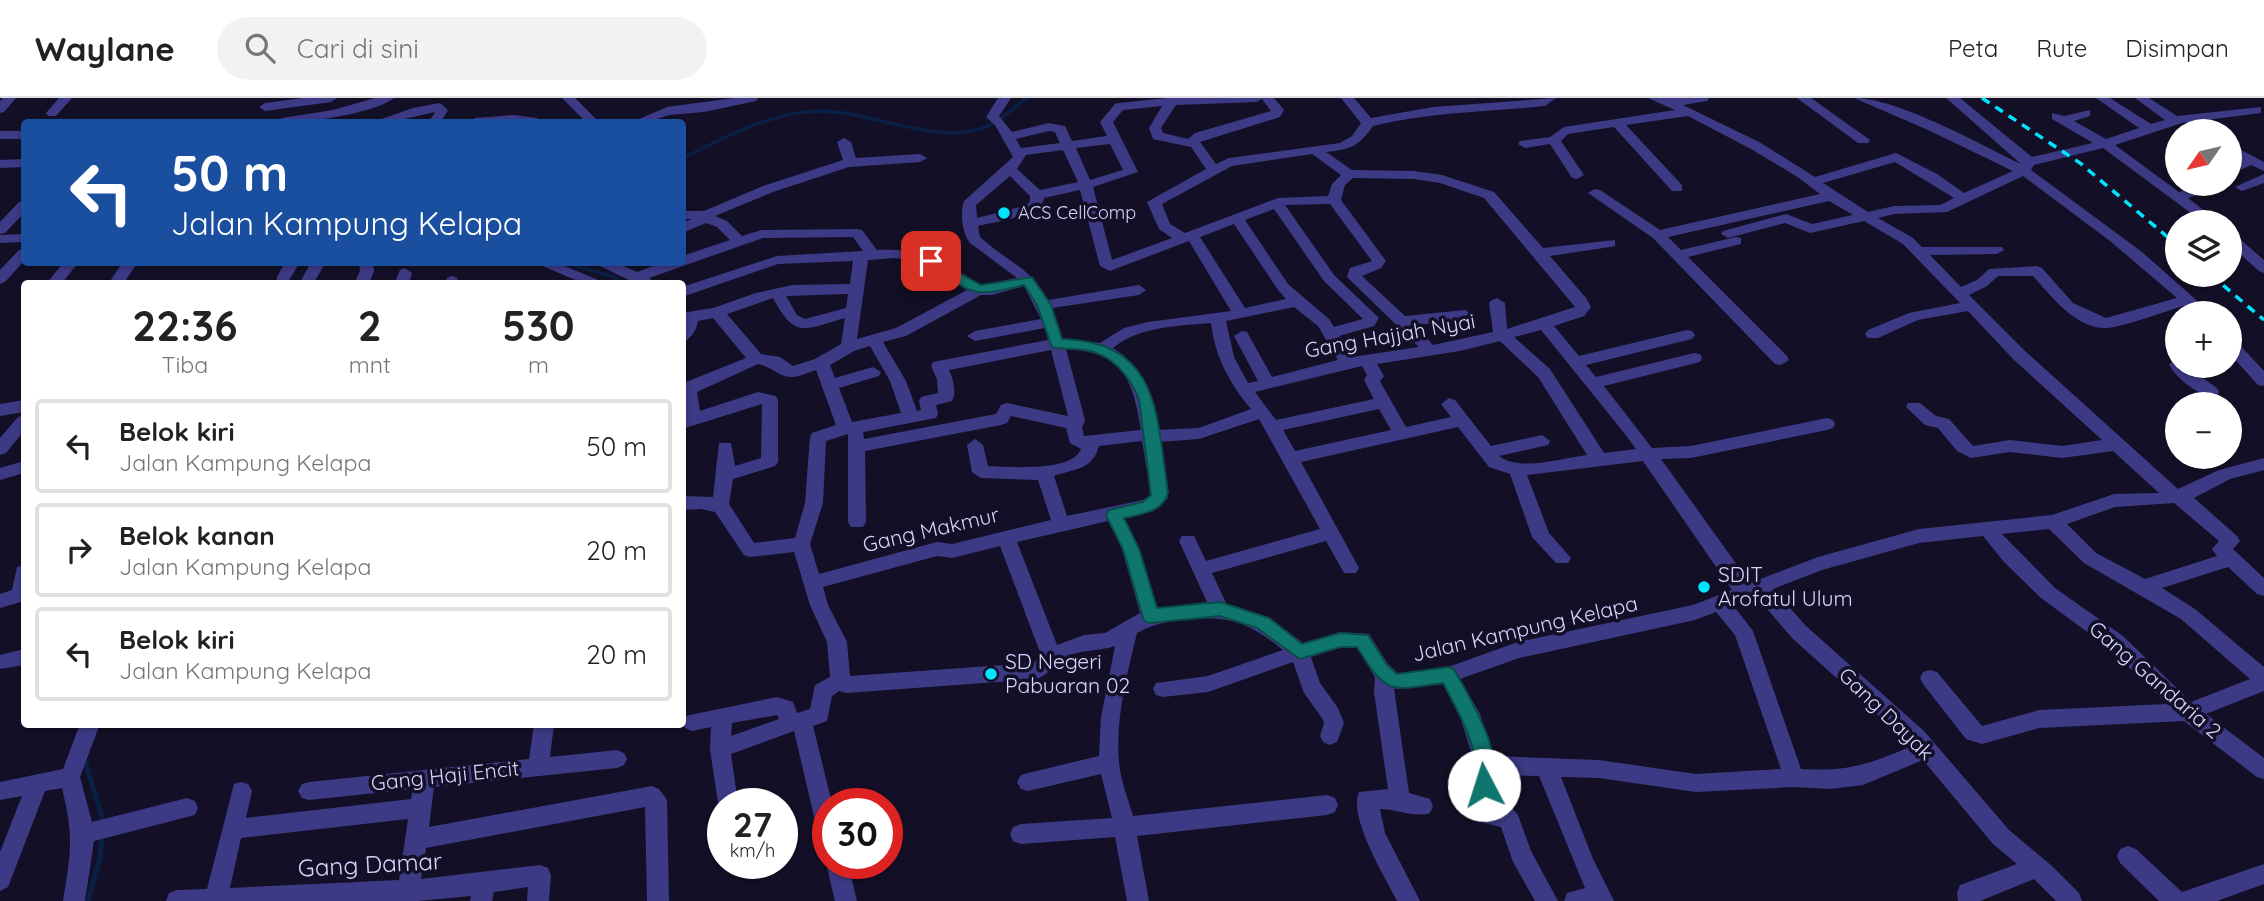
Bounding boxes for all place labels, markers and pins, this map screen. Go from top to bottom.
place label: ACS CellComp [1018,201,1136,224]
marker: ACS CellComp [996,205,1012,221]
pin [901,231,961,291]
place label: SDIT Arofatul Ulum [1718,561,1853,611]
marker: SDIT Arofatul Ulum [1696,579,1712,595]
place label: SD Negeri Pabuaran 02 [1005,648,1130,698]
marker: SD Negeri Pabuaran 02 [983,666,999,682]

